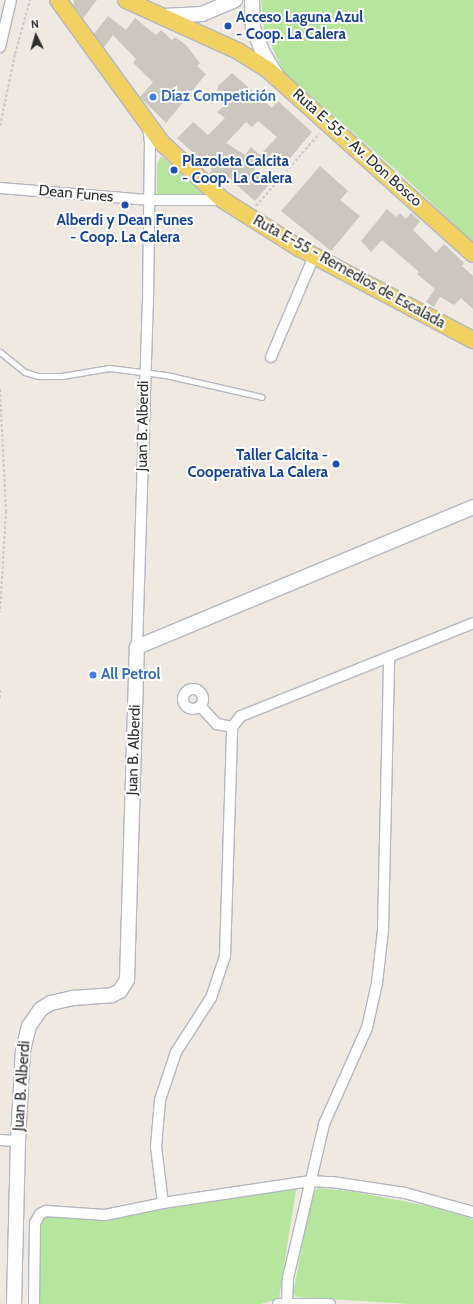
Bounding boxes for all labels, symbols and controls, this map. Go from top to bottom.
place label: Acceso Laguna Azul - Coop. La Calera [236,8,363,43]
north arrow [16,16,56,56]
text: N [30,17,39,31]
marker: Acceso Laguna Azul - Coop. La Calera [223,21,233,31]
street label: Ruta E-55 - Av. Don Bosco [289,85,425,211]
place label: Díaz Competición [161,88,276,106]
marker: Díaz Competición [148,92,158,102]
place label: Plazoleta Calcita - Coop. La Calera [182,152,292,187]
marker: Plazoleta Calcita - Coop. La Calera [169,165,179,175]
street label: Dean Funes [38,182,114,206]
marker: Alberdi y Dean Funes - Coop. La Calera [120,200,130,210]
place label: Alberdi y Dean Funes - Coop. La Calera [57,211,193,246]
street label: Ruta E-55 - Remedios de Escalada [250,212,448,332]
street label: Juan B. Alberdi [133,381,153,471]
place label: Taller Calcita - Cooperativa La Calera [188,446,328,481]
marker: Taller Calcita - Cooperativa La Calera [331,459,341,469]
place label: All Petrol [101,666,160,684]
marker: All Petrol [88,670,98,680]
street label: Juan B. Alberdi [123,704,145,796]
street label: Juan B. Alberdi [10,1040,34,1132]

